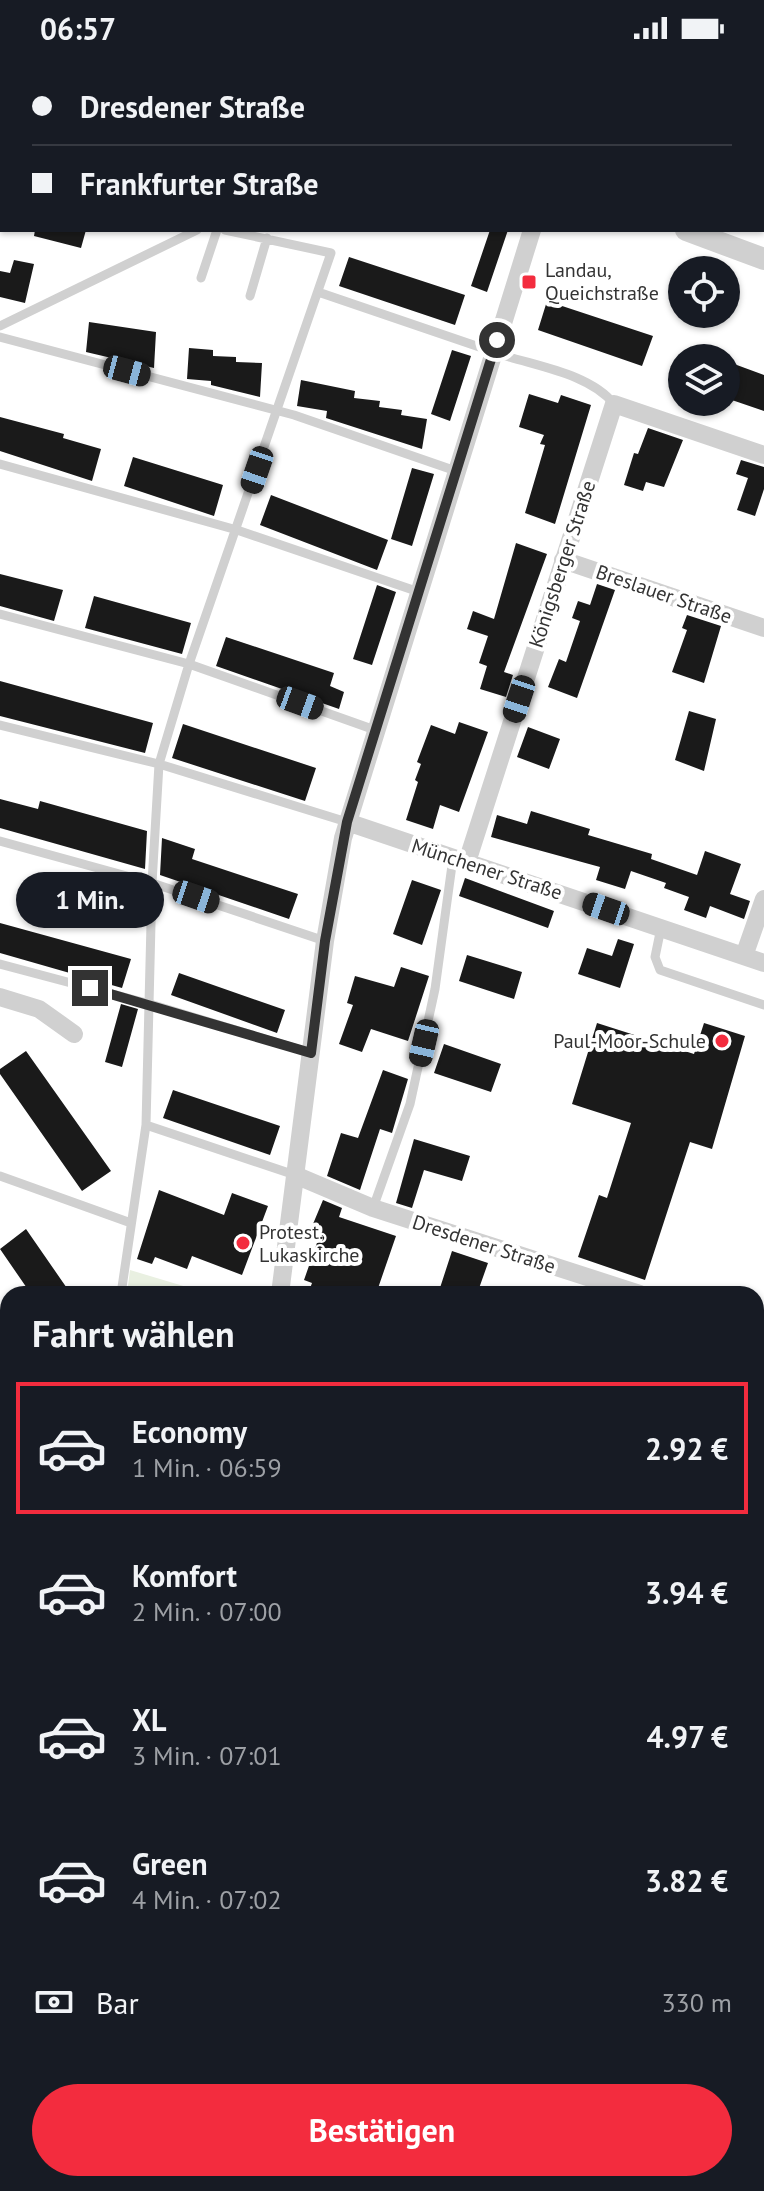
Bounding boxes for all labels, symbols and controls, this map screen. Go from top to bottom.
text: 06:57 [40,9,116,48]
text: Dresdener Straße [80,87,305,126]
text: Frankfurter Straße [80,164,319,203]
map controls [668,256,740,416]
button: locate [668,256,740,328]
place label: Landau, Queichstraße [545,257,659,306]
marker: Landau, Queichstraße [520,273,538,291]
route start [479,322,515,358]
button: layers [668,344,740,416]
car [101,353,153,389]
car [238,443,276,497]
street label: Königsberger Straße [523,477,601,651]
street label: Breslauer Straße [593,559,735,629]
car [500,672,538,726]
car [273,684,327,722]
street label: Münchener Straße [408,832,566,906]
callout: 1 Min. [16,872,164,928]
car [169,878,223,916]
text: 1 Min. [55,883,125,916]
car [579,890,633,928]
route end [72,970,108,1006]
car [407,1017,441,1069]
place label: Paul-Moor-Schule [553,1028,706,1054]
marker: Paul-Moor-Schule [713,1032,731,1050]
street label: Dresdener Straße [409,1209,559,1279]
place label: Protest. Lukaskirche [259,1219,360,1268]
marker: Protest. Lukaskirche [234,1234,252,1252]
text: Fahrt wählen [32,1310,235,1357]
icon: car [36,1412,108,1484]
text: Economy [132,1412,247,1451]
text: 2.92 € [645,1429,728,1468]
text: 1 Min. · 06:59 [132,1451,282,1484]
icon: car [36,1556,108,1628]
text: Komfort [132,1556,237,1595]
text: 3.94 € [645,1573,728,1612]
text: 2 Min. · 07:00 [132,1595,282,1628]
icon: car [36,1700,108,1772]
text: XL [132,1700,166,1739]
text: 4.97 € [647,1717,728,1756]
text: 3 Min. · 07:01 [132,1739,282,1772]
icon: car [36,1844,108,1916]
text: Green [132,1844,207,1883]
text: 3.82 € [645,1861,728,1900]
text: 4 Min. · 07:02 [132,1883,282,1916]
icon: cash [32,1980,76,2024]
text: Bar [96,1983,139,2022]
text: 330 m [661,1986,732,2019]
button: Bestätigen [32,2084,732,2176]

